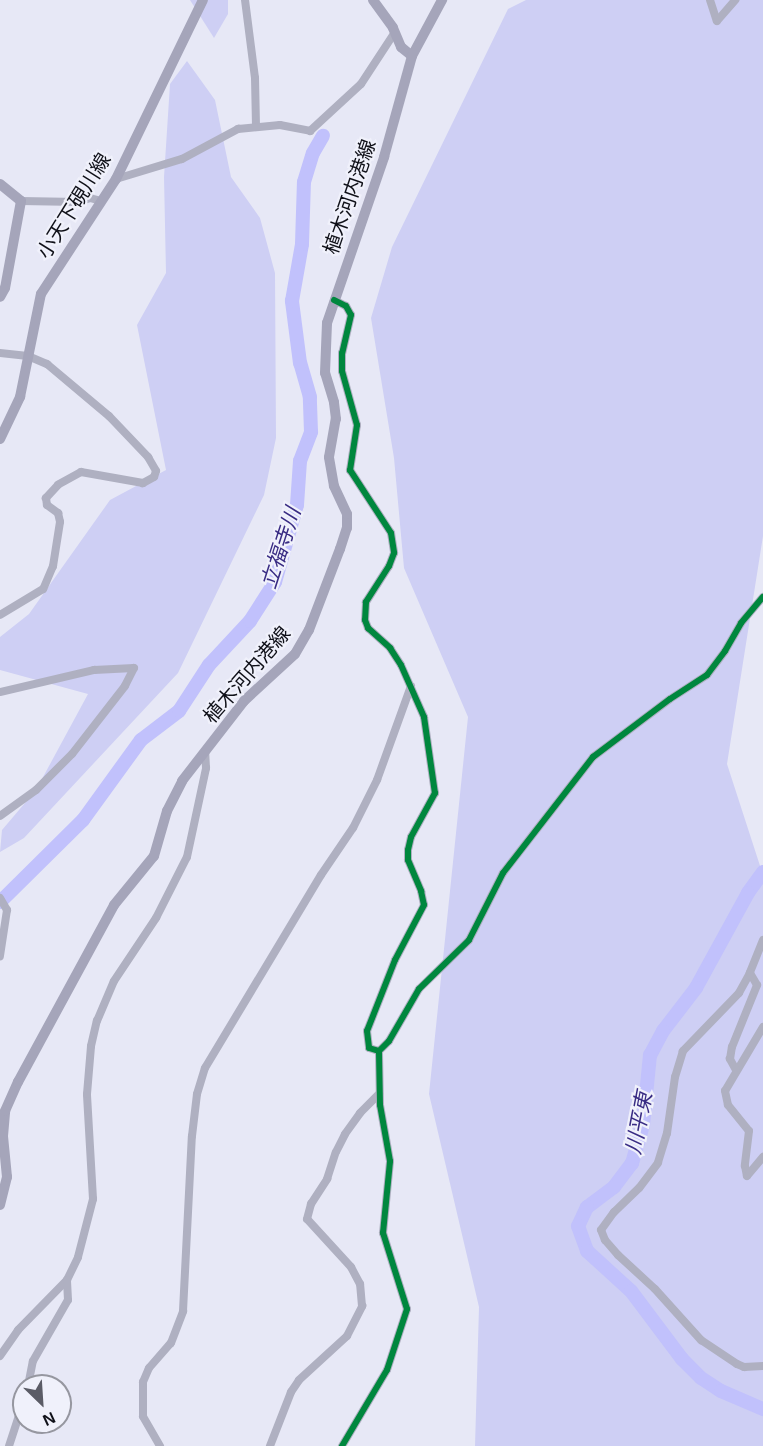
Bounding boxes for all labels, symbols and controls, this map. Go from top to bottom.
street label: 植木河内港線 [319,136,381,258]
street label: 小天下硯川線 [32,149,116,263]
water label: 立福寺川 [256,504,306,592]
street label: 植木河内港線 [199,622,295,728]
water label: 川平東 [621,1090,657,1156]
north arrow [12,1374,72,1434]
text: N [40,1409,58,1429]

